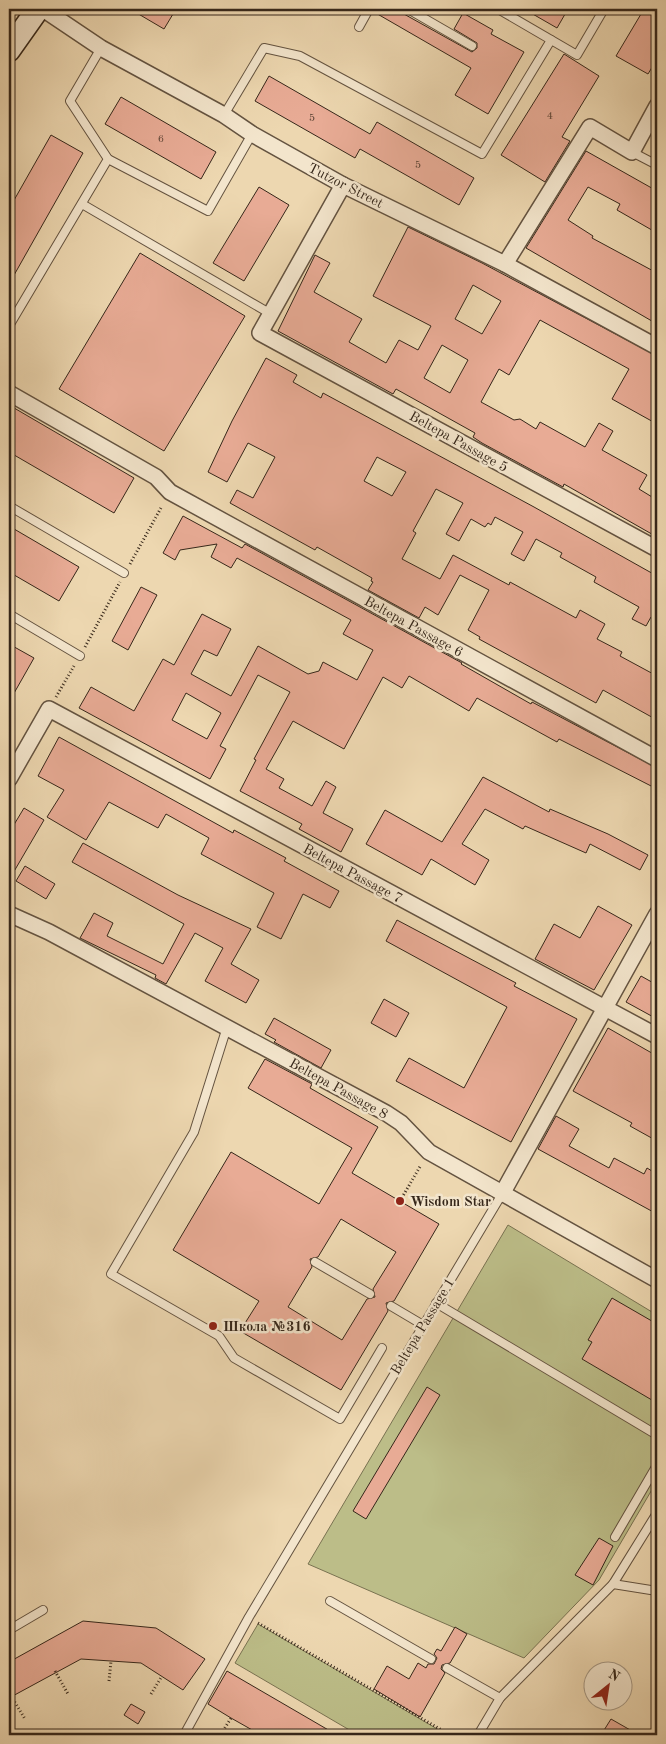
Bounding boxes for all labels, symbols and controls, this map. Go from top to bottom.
house number: 4 [547,111,553,122]
house number: 5 [309,113,315,124]
house number: 6 [158,134,164,145]
house number: 5 [415,160,421,171]
street label: Tutzor Street [306,161,385,211]
street label: Beltepa Passage 5 [407,409,510,475]
street label: Beltepa Passage 6 [362,594,465,660]
street label: Beltepa Passage 7 [301,842,404,906]
street label: Beltepa Passage 8 [287,1056,390,1122]
marker: Wisdom Star [394,1195,406,1207]
place label: Wisdom Star [410,1195,491,1209]
street label: Beltepa Passage 1 [388,1276,457,1377]
marker: Школа №316 [207,1320,219,1332]
place label: Школа №316 [223,1320,311,1334]
north arrow [584,1662,634,1712]
text: N [606,1667,622,1684]

